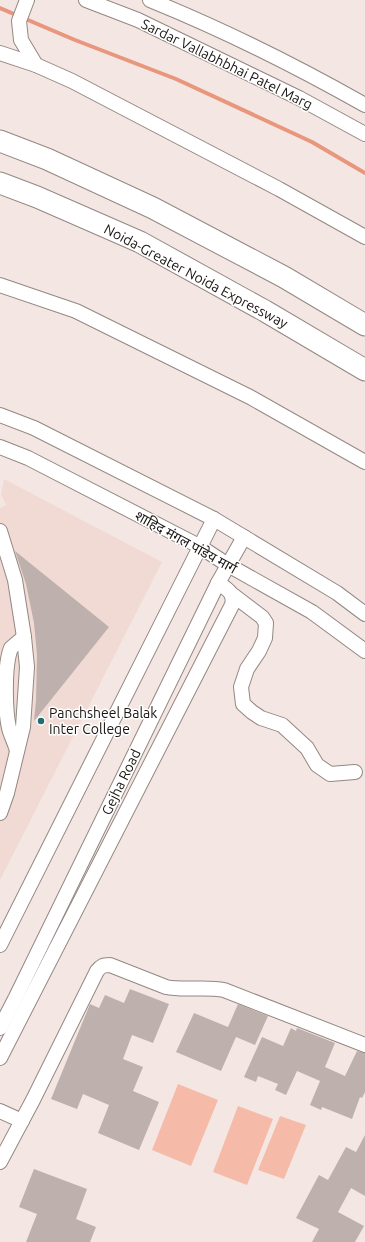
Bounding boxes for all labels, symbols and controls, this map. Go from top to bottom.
street label: Sardar Vallabhbhai Patel Marg [139,15,315,113]
street label: Noida-Greater Noida Expressway [101,221,291,331]
street label: शाहिद मंगल पांडेय मार्ग [132,506,241,577]
place label: Panchsheel Balak Inter College [49,705,157,737]
marker: Panchsheel Balak Inter College [36,716,46,726]
street label: Gejha Road [98,747,144,817]

